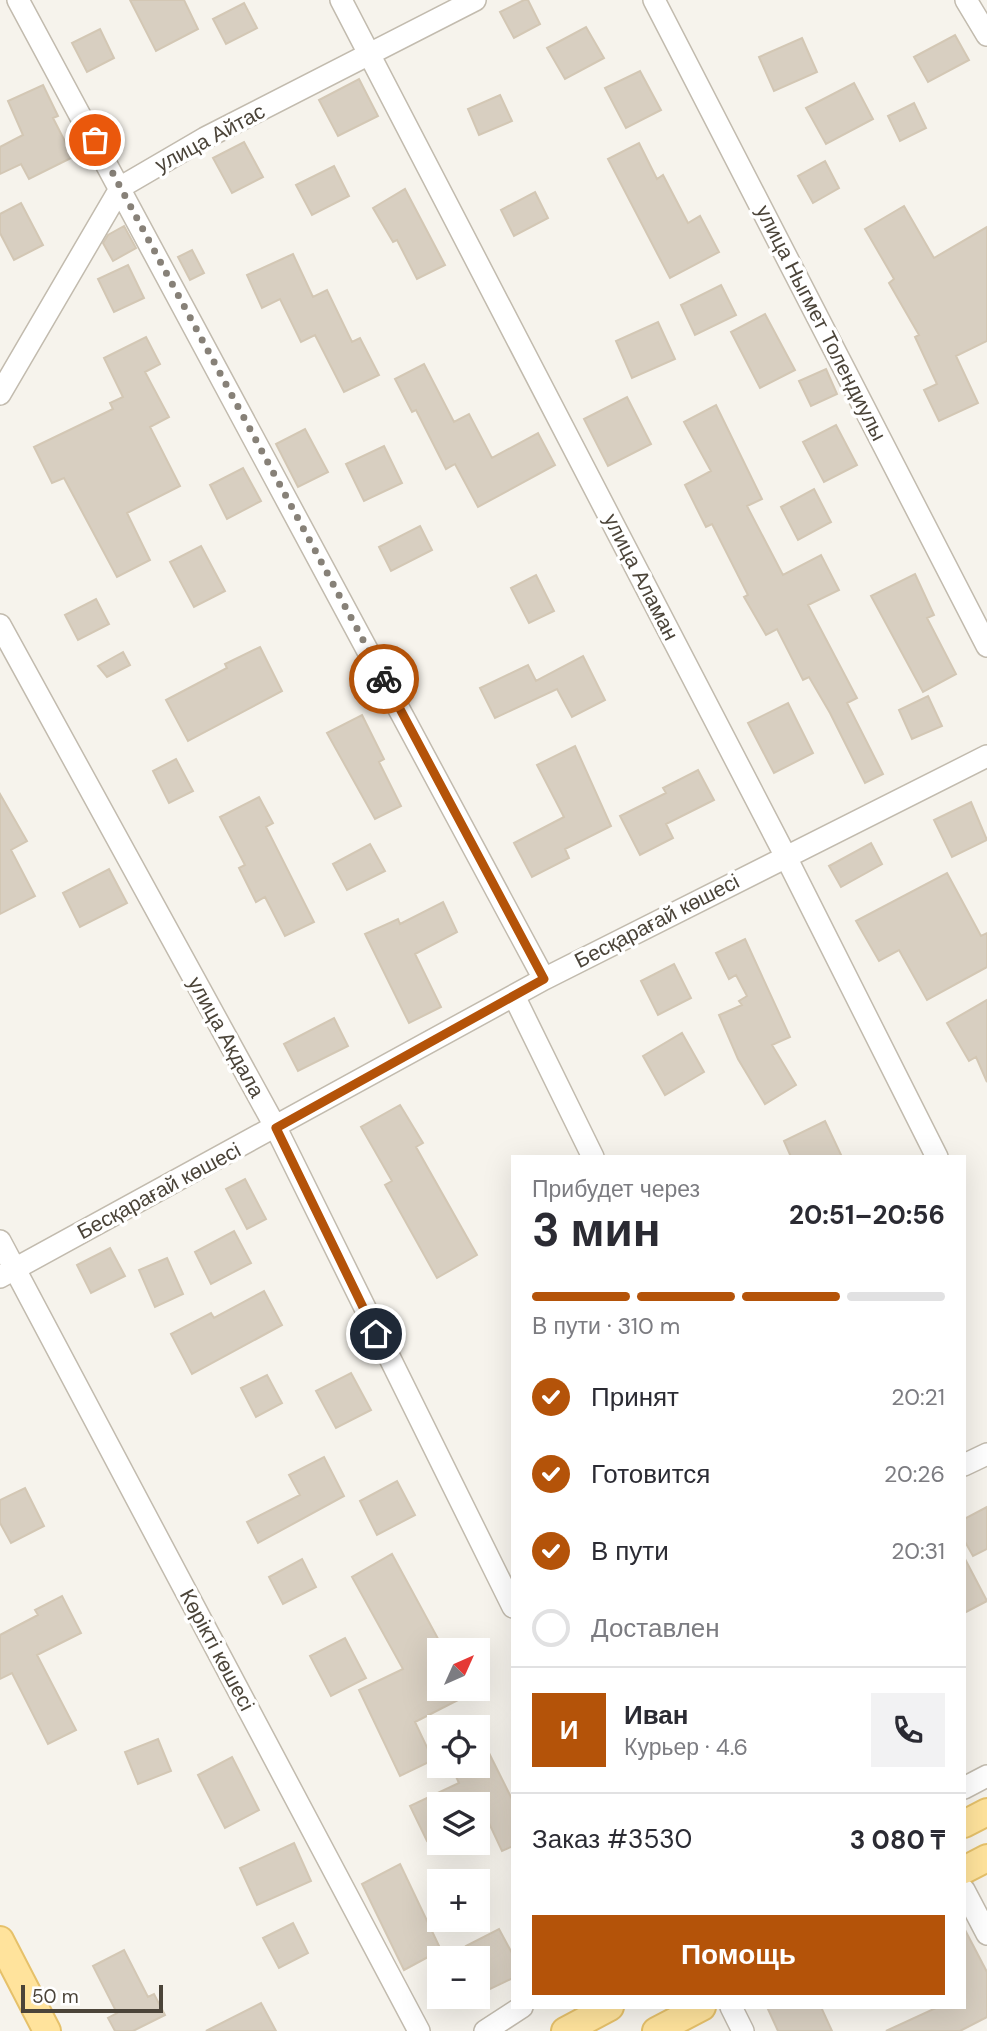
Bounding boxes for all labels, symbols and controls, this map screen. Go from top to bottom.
street label: улица Айтас [150,97,270,179]
pin [65,110,125,170]
icon: bag [76,121,114,159]
street label: улица Ныгмет Толендиулы [749,200,893,446]
street label: улица Аламан [597,509,685,645]
courier [349,644,419,714]
icon: bike [365,660,403,698]
street label: Бесқарағай көшесі [570,867,744,975]
street label: улица Акдала [181,971,271,1103]
street label: Бесқарағай көшесі [72,1136,246,1246]
text: Прибудет через [532,1174,700,1204]
text: 20:51–20:56 [789,1198,945,1232]
text: 3 мин [532,1200,661,1260]
pin [346,1304,406,1364]
text: В пути · 310 m [532,1311,680,1341]
icon: home [357,1315,395,1353]
icon: check [532,1378,570,1416]
text: Принят [591,1380,679,1414]
text: 20:21 [891,1382,945,1412]
icon: check [532,1455,570,1493]
text: Готовится [591,1457,710,1491]
text: 20:26 [884,1459,945,1489]
icon: check [532,1532,570,1570]
text: В пути [591,1534,669,1568]
text: 20:31 [891,1536,945,1566]
street label: Көрікті көшесі [173,1584,261,1716]
text: Доставлен [591,1611,720,1645]
north arrow [427,1638,490,1701]
map controls [427,1638,490,2009]
button: phone [871,1693,945,1767]
text: Иван [624,1698,689,1732]
text: И [560,1713,578,1747]
button: locate [427,1715,490,1778]
text: Курьер · 4.6 [624,1732,748,1762]
button: layers [427,1792,490,1855]
text: Заказ #3530 [532,1822,692,1856]
text: 3 080 ₸ [850,1823,945,1857]
button: + [427,1869,490,1932]
button: Помощь [532,1915,945,1995]
button: − [427,1946,490,2009]
scale bar [21,1982,163,2014]
text: 50 m [32,1984,79,2009]

